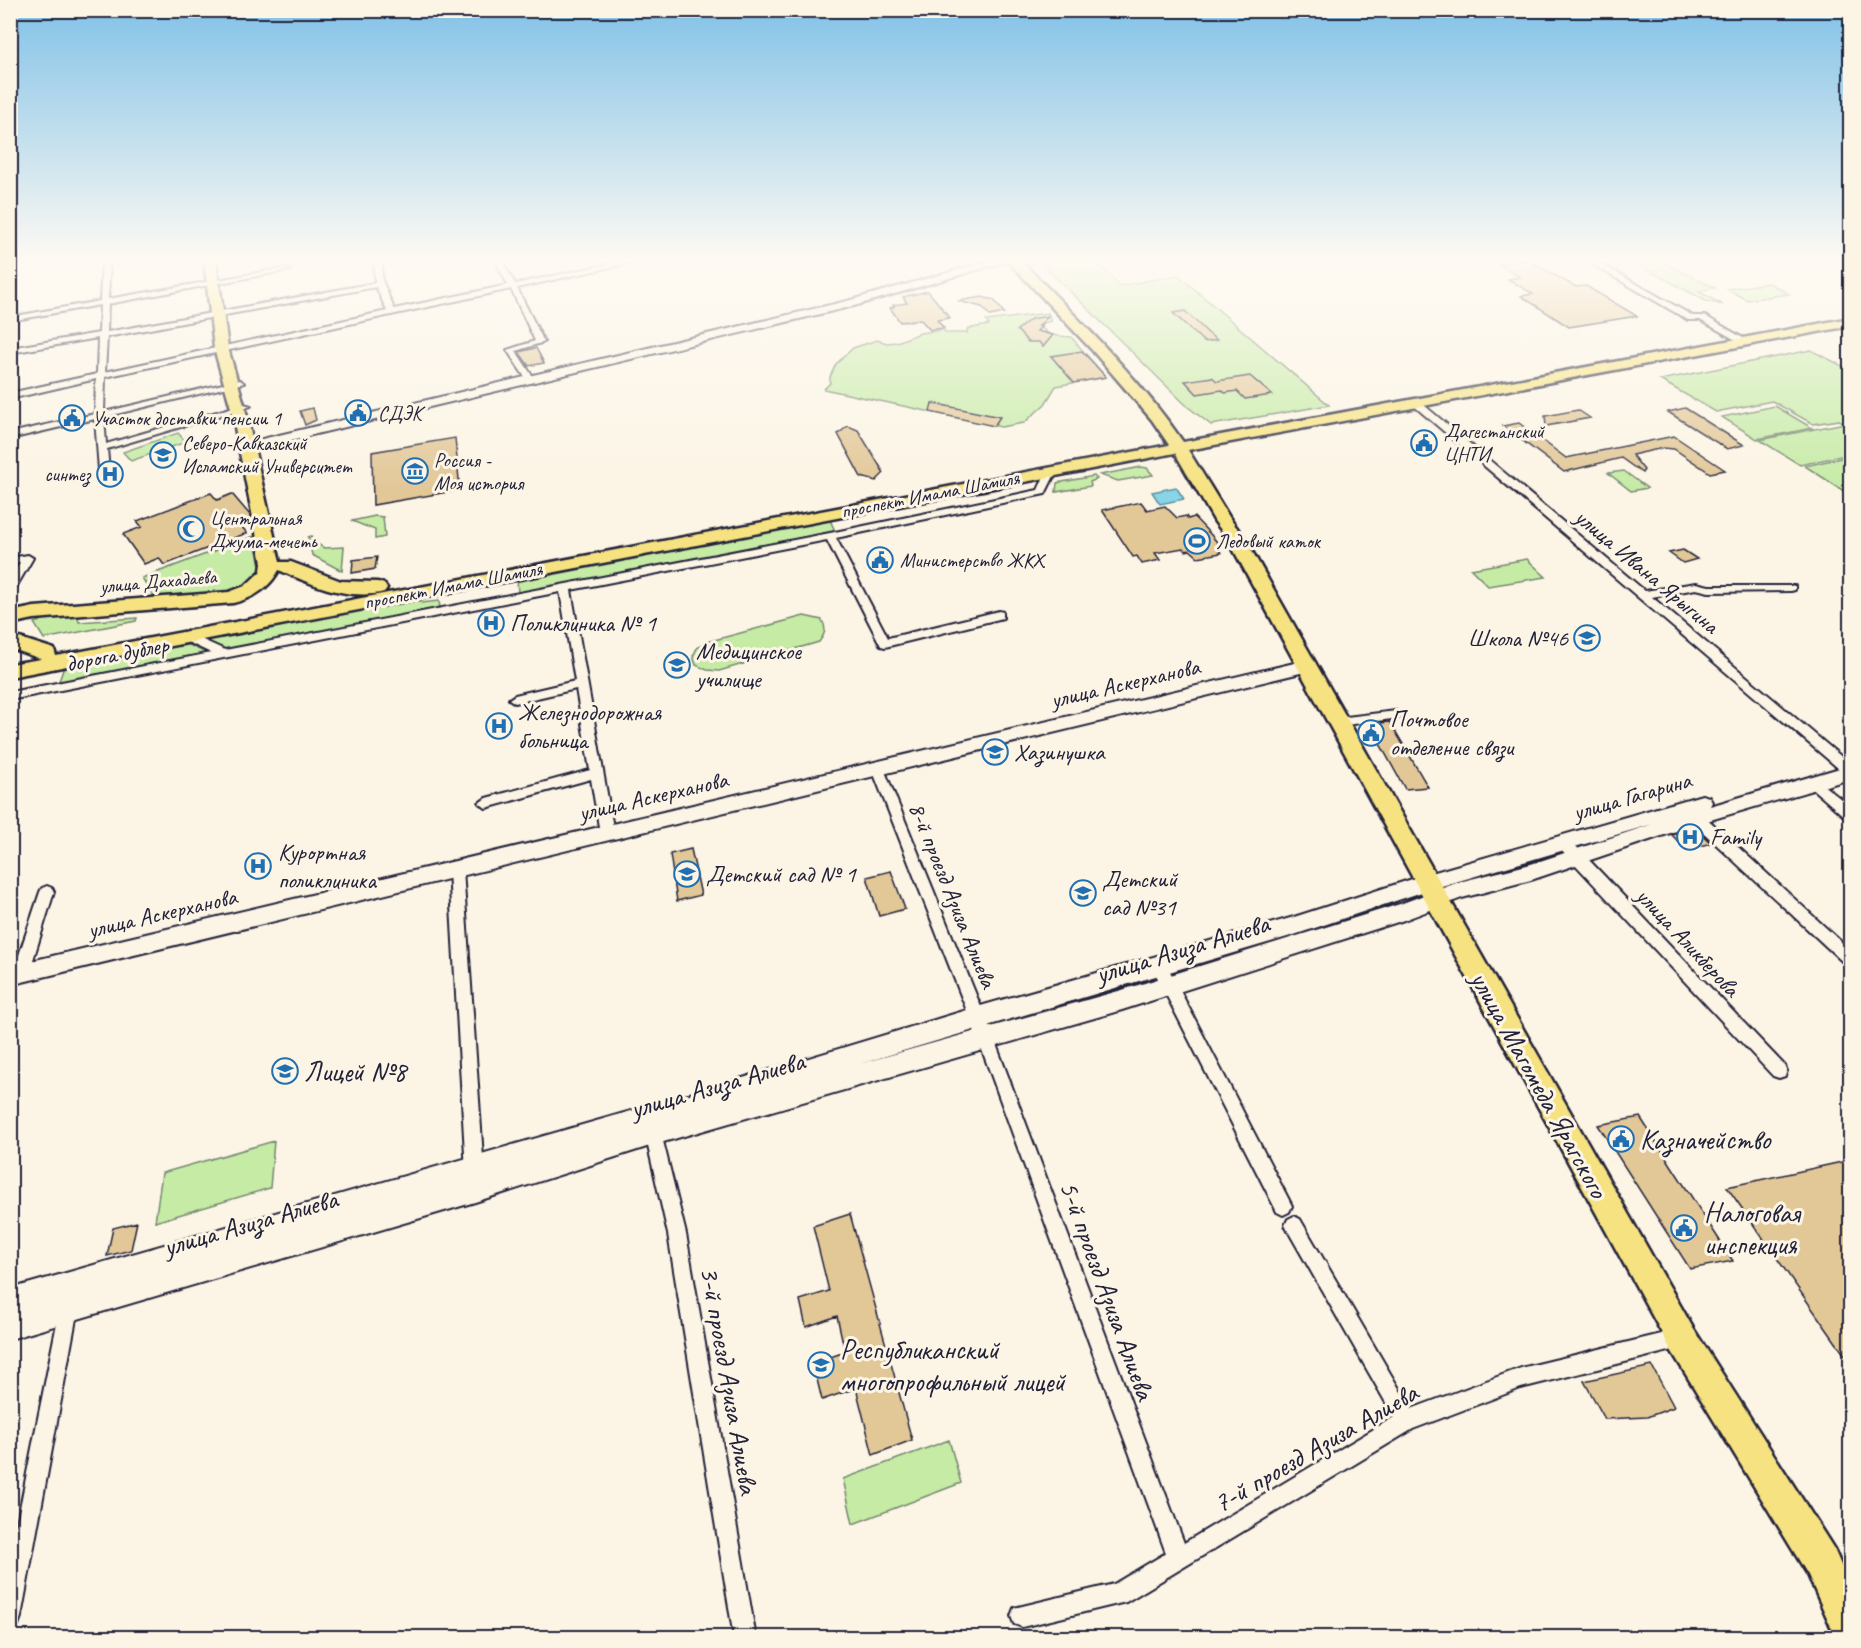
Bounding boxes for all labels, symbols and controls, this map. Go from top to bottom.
public building icon: СДЭК [343,398,373,428]
place label: СДЭК [378,401,426,426]
public building icon: Участок доставки пенсии 1 [57,403,87,433]
place label: Участок доставки пенсии 1 [92,406,282,431]
place label: Дагестанский ЦНТИ [1444,419,1546,467]
public building icon: Дагестанский ЦНТИ [1409,428,1439,458]
place label: Северо-Кавказский Исламский Университет [182,431,353,479]
school or university icon: Северо-Кавказский Исламский Университет [148,440,178,470]
place label: Россия - Моя история [434,448,525,496]
museum icon: Россия - Моя история [400,456,430,486]
hospital icon: синтез [95,459,125,489]
place label: синтез [45,462,92,488]
street label: проспект Имама Шамиля [839,465,1022,524]
street label: улица Ивана Ярыгина [1567,501,1726,641]
place label: Центральная Джума-мечеть [210,506,318,554]
mosque icon: Центральная Джума-мечеть [176,514,206,544]
sports icon: Ледовый каток [1182,526,1212,556]
place label: Ледовый каток [1216,529,1322,554]
public building icon: Министерство ЖКХ [865,545,895,575]
place label: Министерство ЖКХ [900,548,1047,573]
street label: проспект Имама Шамиля [362,556,545,615]
street label: улица Дахадаева [98,564,219,599]
hospital icon: Поликлиника № 1 [476,608,506,638]
place label: Поликлиника № 1 [510,608,657,638]
place label: Школа №46 [1468,623,1569,653]
school or university icon: Школа №46 [1572,623,1602,653]
street label: дорога дублер [63,629,172,679]
place label: Медицинское училище [694,636,803,694]
school or university icon: Медицинское училище [662,650,692,680]
street label: улица Аскерханова [1045,651,1204,715]
place label: Железнодорожная больница [518,697,663,755]
place label: Почтовое отделение связи [1390,704,1516,763]
hospital icon: Железнодорожная больница [484,711,514,741]
public building icon: Почтовое отделение связи [1356,718,1386,748]
school or university icon: Хазинушка [980,737,1010,767]
place label: Хазинушка [1014,737,1106,768]
street label: улица Аскерханова [573,764,732,828]
street label: улица Гагарина [1568,764,1696,828]
street label: 8-й проезд Азиза Алиева [902,798,1004,994]
hospital icon: Family [1675,822,1705,852]
place label: Family [1710,822,1763,852]
place label: Курортная поликлиника [278,837,377,895]
hospital icon: Курортная поликлиника [243,851,273,881]
school or university icon: Детский сад № 1 [672,859,702,889]
place label: Детский сад № 1 [706,859,857,889]
place label: Детский сад №31 [1102,864,1179,922]
school or university icon: Детский сад №31 [1068,878,1098,908]
street label: улица Аликберова [1628,879,1747,1004]
street label: улица Аскерханова [82,881,241,945]
street label: улица Азиза Алиева [1089,905,1275,993]
street label: улица Магомеда Ярагского [1462,963,1617,1206]
street label: улица Азиза Алиева [624,1042,810,1128]
place label: Лицей №8 [304,1054,409,1089]
school or university icon: Лицей №8 [270,1056,300,1086]
place label: Казначейство [1640,1122,1773,1158]
public building icon: Казначейство [1606,1124,1636,1154]
street label: 5-й проезд Азиза Алиева [1052,1176,1164,1406]
street label: улица Азиза Алиева [157,1180,343,1266]
place label: Налоговая инспекция [1704,1195,1802,1262]
public building icon: Налоговая инспекция [1669,1213,1699,1243]
street label: 3-й проезд Азиза Алиева [692,1264,767,1498]
place label: Республиканский многопрофильный лицей [840,1332,1066,1399]
school or university icon: Республиканский многопрофильный лицей [806,1350,836,1380]
street label: 7-й проезд Азиза Алиева [1207,1374,1425,1520]

